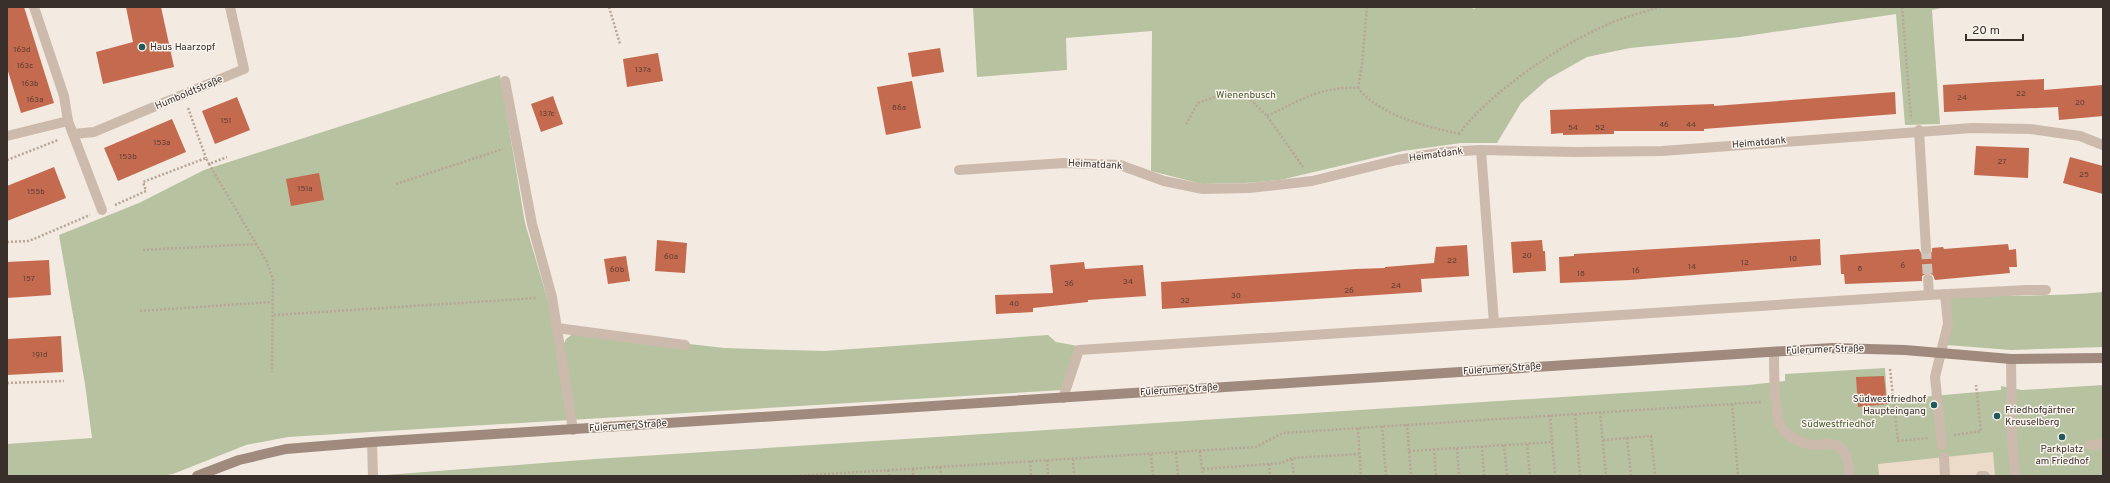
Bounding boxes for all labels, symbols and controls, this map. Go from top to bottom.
scale bar [1966,16,2023,42]
text: 20 m [1972,23,2000,39]
place label: Haus Haarzopf [150,41,216,54]
marker: Haus Haarzopf [137,42,147,52]
house number: 163d [13,45,31,55]
house number: 163c [17,61,33,71]
house number: 137a [635,65,651,75]
street label: Humboldtstraße [153,73,225,113]
house number: 163b [21,79,39,89]
park label: Wienenbusch [1216,89,1276,102]
house number: 22 [2016,89,2026,99]
house number: 24 [1957,93,1967,103]
house number: 163a [27,95,43,105]
house number: 20 [2075,98,2085,108]
house number: 86a [892,103,906,113]
house number: 137c [539,109,555,119]
house number: 151 [221,116,231,126]
house number: 46 [1659,120,1669,130]
house number: 44 [1686,120,1696,130]
house number: 54 [1568,123,1578,133]
house number: 52 [1595,123,1605,133]
street label: Heimatdank [1731,134,1787,152]
house number: 153a [153,138,171,148]
street label: Heimatdank [1408,145,1464,165]
house number: 153b [119,152,137,162]
street label: Heimatdank [1068,157,1122,173]
house number: 27 [1998,157,2007,167]
house number: 25 [2079,170,2089,180]
house number: 151a [298,184,312,194]
house number: 155b [27,187,45,197]
house number: 20 [1522,251,1532,261]
house number: 60a [664,252,678,262]
house number: 10 [1789,254,1797,264]
house number: 22 [1447,256,1457,266]
house number: 12 [1741,258,1749,268]
house number: 6 [1901,261,1906,271]
house number: 14 [1688,262,1696,272]
house number: 8 [1858,264,1863,274]
house number: 60b [610,265,625,275]
house number: 16 [1632,266,1640,276]
house number: 18 [1577,269,1585,279]
house number: 157 [23,274,35,284]
house number: 34 [1123,277,1133,287]
house number: 36 [1064,279,1074,289]
house number: 24 [1391,281,1401,291]
house number: 26 [1344,286,1354,296]
house number: 30 [1231,291,1241,301]
house number: 32 [1180,296,1190,306]
house number: 40 [1009,299,1019,309]
street label: Fulerumer Straße [1786,342,1864,358]
house number: 191d [32,350,48,360]
street label: Fulerumer Straße [1463,360,1541,378]
street label: Fulerumer Straße [1140,381,1218,399]
place label: Südwestfriedhof Haupteingang [1853,393,1927,418]
marker: Südwestfriedhof Haupteingang [1929,400,1939,410]
place label: Friedhofgärtner Kreuselberg [2005,404,2075,429]
marker: Friedhofgärtner Kreuselberg [1992,411,2002,421]
street label: Fulerumer Straße [589,417,667,435]
park label: Südwestfriedhof [1801,418,1875,431]
marker: Parkplatz am Friedhof [2057,432,2067,442]
place label: Parkplatz am Friedhof [2035,443,2089,468]

